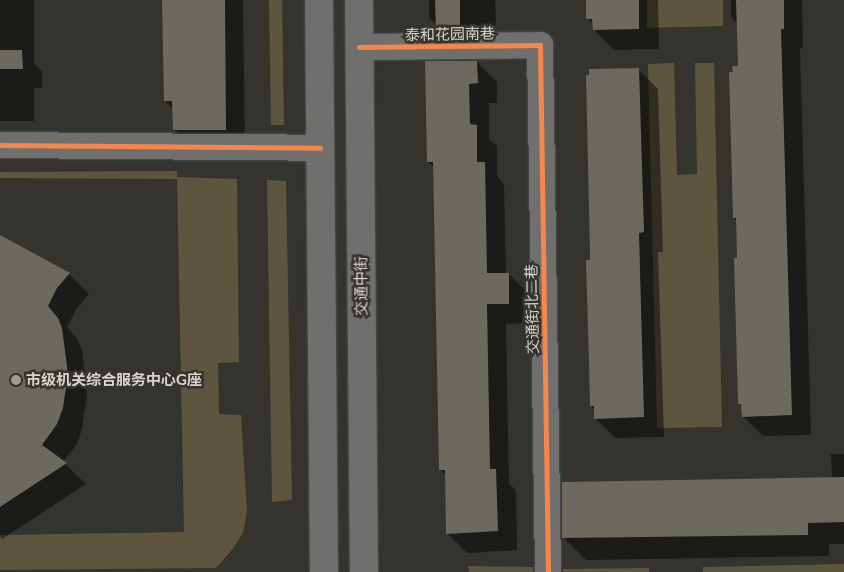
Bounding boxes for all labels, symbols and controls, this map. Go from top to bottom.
street label: 泰和花园南巷 [405,24,495,44]
street label: 交通中街 [352,256,370,316]
street label: 交通街北二巷 [522,264,542,354]
place label: 市级机关综合服务中心G座 [26,371,202,389]
marker: 市级机关综合服务中心G座 [10,374,22,386]

